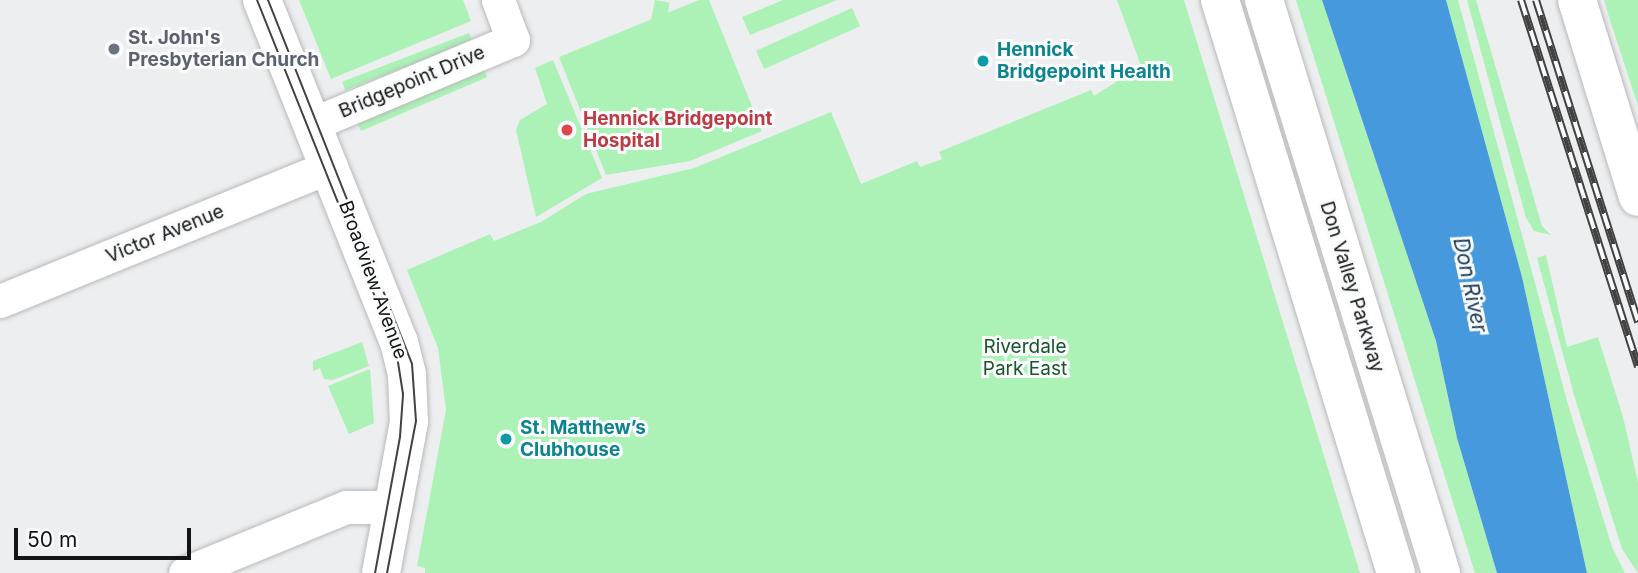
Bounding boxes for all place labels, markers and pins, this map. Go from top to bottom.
place label: St. John's Presbyterian Church [128,27,319,71]
place label: Hennick Bridgepoint Health [997,39,1171,83]
marker: St. John's Presbyterian Church [106,41,122,57]
marker: Hennick Bridgepoint Health [975,53,991,69]
place label: Hennick Bridgepoint Hospital [583,108,772,152]
marker: Hennick Bridgepoint Hospital [557,120,577,140]
place label: St. Matthew’s Clubhouse [520,417,647,461]
marker: St. Matthew’s Clubhouse [498,431,514,447]

